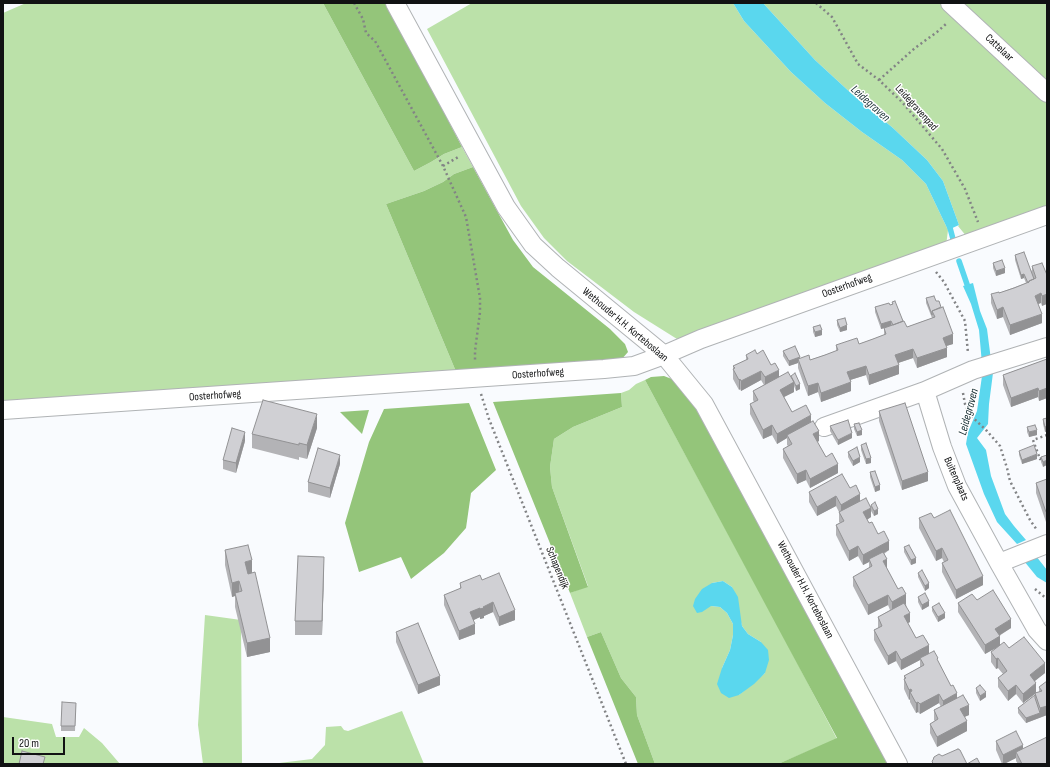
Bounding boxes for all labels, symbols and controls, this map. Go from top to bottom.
street label: Cattelaar [982,32,1016,64]
street label: Leidegravenpad [892,82,940,134]
water label: Leidegraven [847,83,893,125]
street label: Oosterhofweg [820,271,874,301]
street label: Wethouder H.H. Korteboslaan [579,285,671,365]
street label: Oosterhofweg [512,366,564,382]
water label: Leidegraven [956,387,982,437]
street label: Oosterhofweg [189,388,241,404]
street label: Buitenplaats [941,455,971,503]
street label: Wethouder H.H. Korteboslaan [774,539,836,641]
street label: Schapendijk [543,545,571,591]
scale bar [14,729,67,755]
text: 20 m [19,736,39,751]

